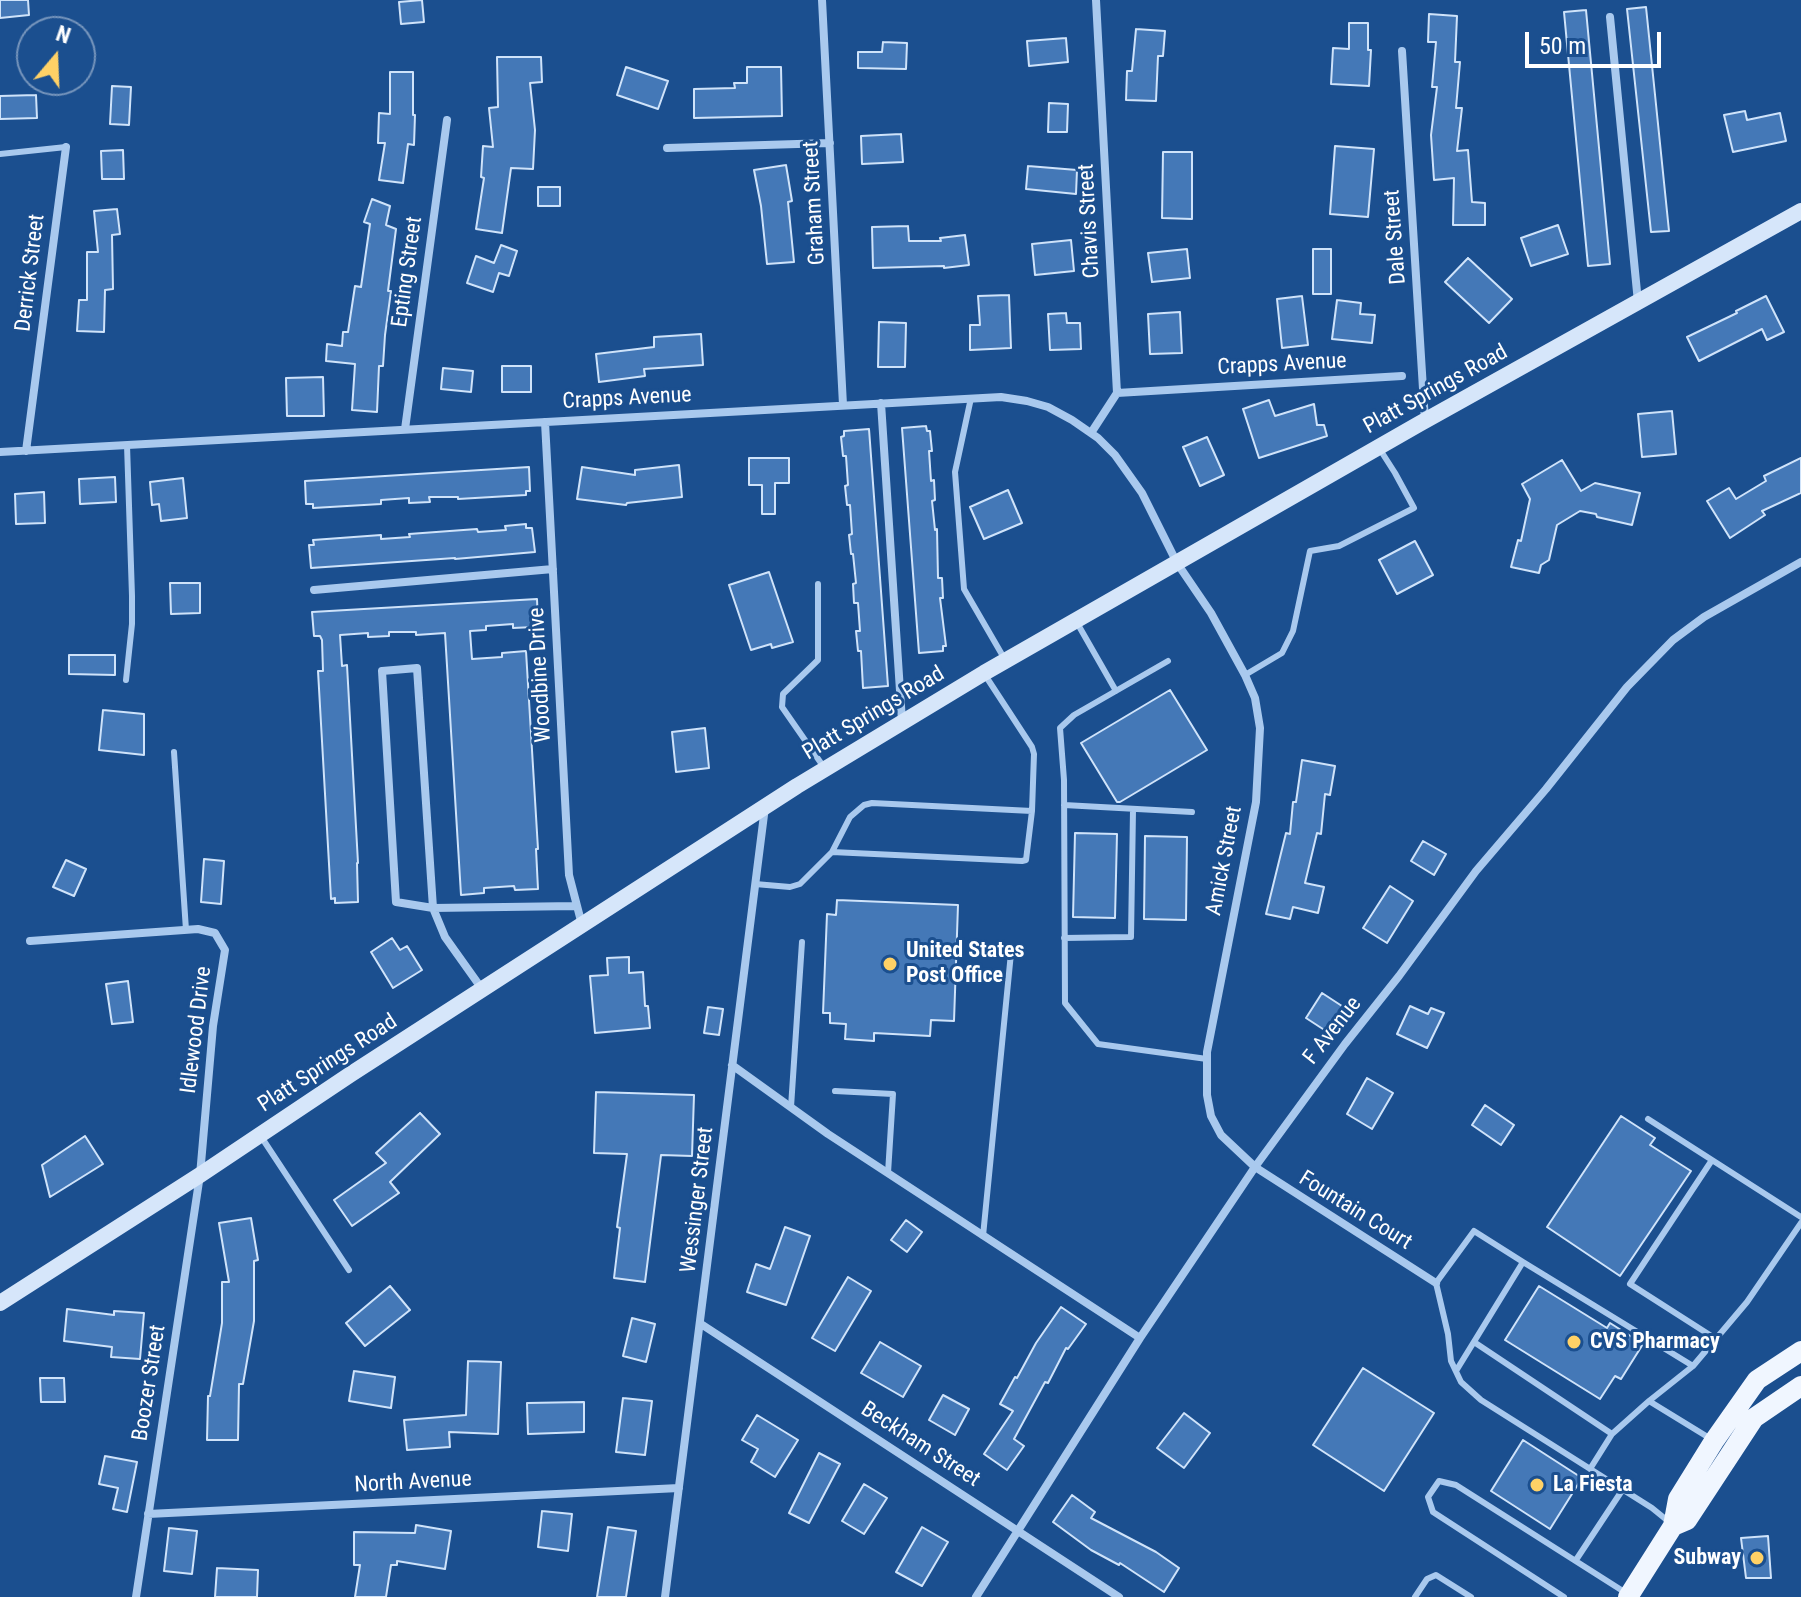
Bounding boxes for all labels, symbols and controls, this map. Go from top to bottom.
north arrow [16,16,96,96]
scale bar [1529,16,1665,66]
text: N [53,21,74,49]
text: 50 m [1539,32,1586,60]
street label: Graham Street [799,140,831,266]
street label: Chavis Street [1074,163,1106,279]
street label: Dale Street [1380,189,1412,285]
street label: Derrick Street [11,213,51,333]
street label: Epting Street [387,215,429,329]
street label: Platt Springs Road [1359,340,1513,440]
street label: Crapps Avenue [1217,348,1347,382]
street label: Crapps Avenue [562,382,692,416]
street label: Woodbine Drive [524,607,558,743]
street label: Platt Springs Road [798,661,950,767]
street label: Amick Street [1201,804,1249,918]
place label: United States Post Office [906,938,1024,990]
marker: United States Post Office [881,955,899,973]
street label: Idlewood Drive [176,965,218,1095]
street label: F Avenue [1298,992,1368,1070]
street label: Platt Springs Road [253,1009,403,1119]
street label: Wessinger Street [676,1125,720,1275]
street label: Fountain Court [1294,1166,1416,1256]
street label: Boozer Street [128,1323,172,1443]
place label: CVS Pharmacy [1590,1329,1720,1355]
marker: CVS Pharmacy [1565,1333,1583,1351]
street label: Beckham Street [855,1397,985,1493]
street label: North Avenue [354,1467,472,1499]
place label: La Fiesta [1553,1472,1633,1498]
marker: La Fiesta [1528,1476,1546,1494]
place label: Subway [1673,1545,1741,1571]
marker: Subway [1748,1549,1766,1567]

